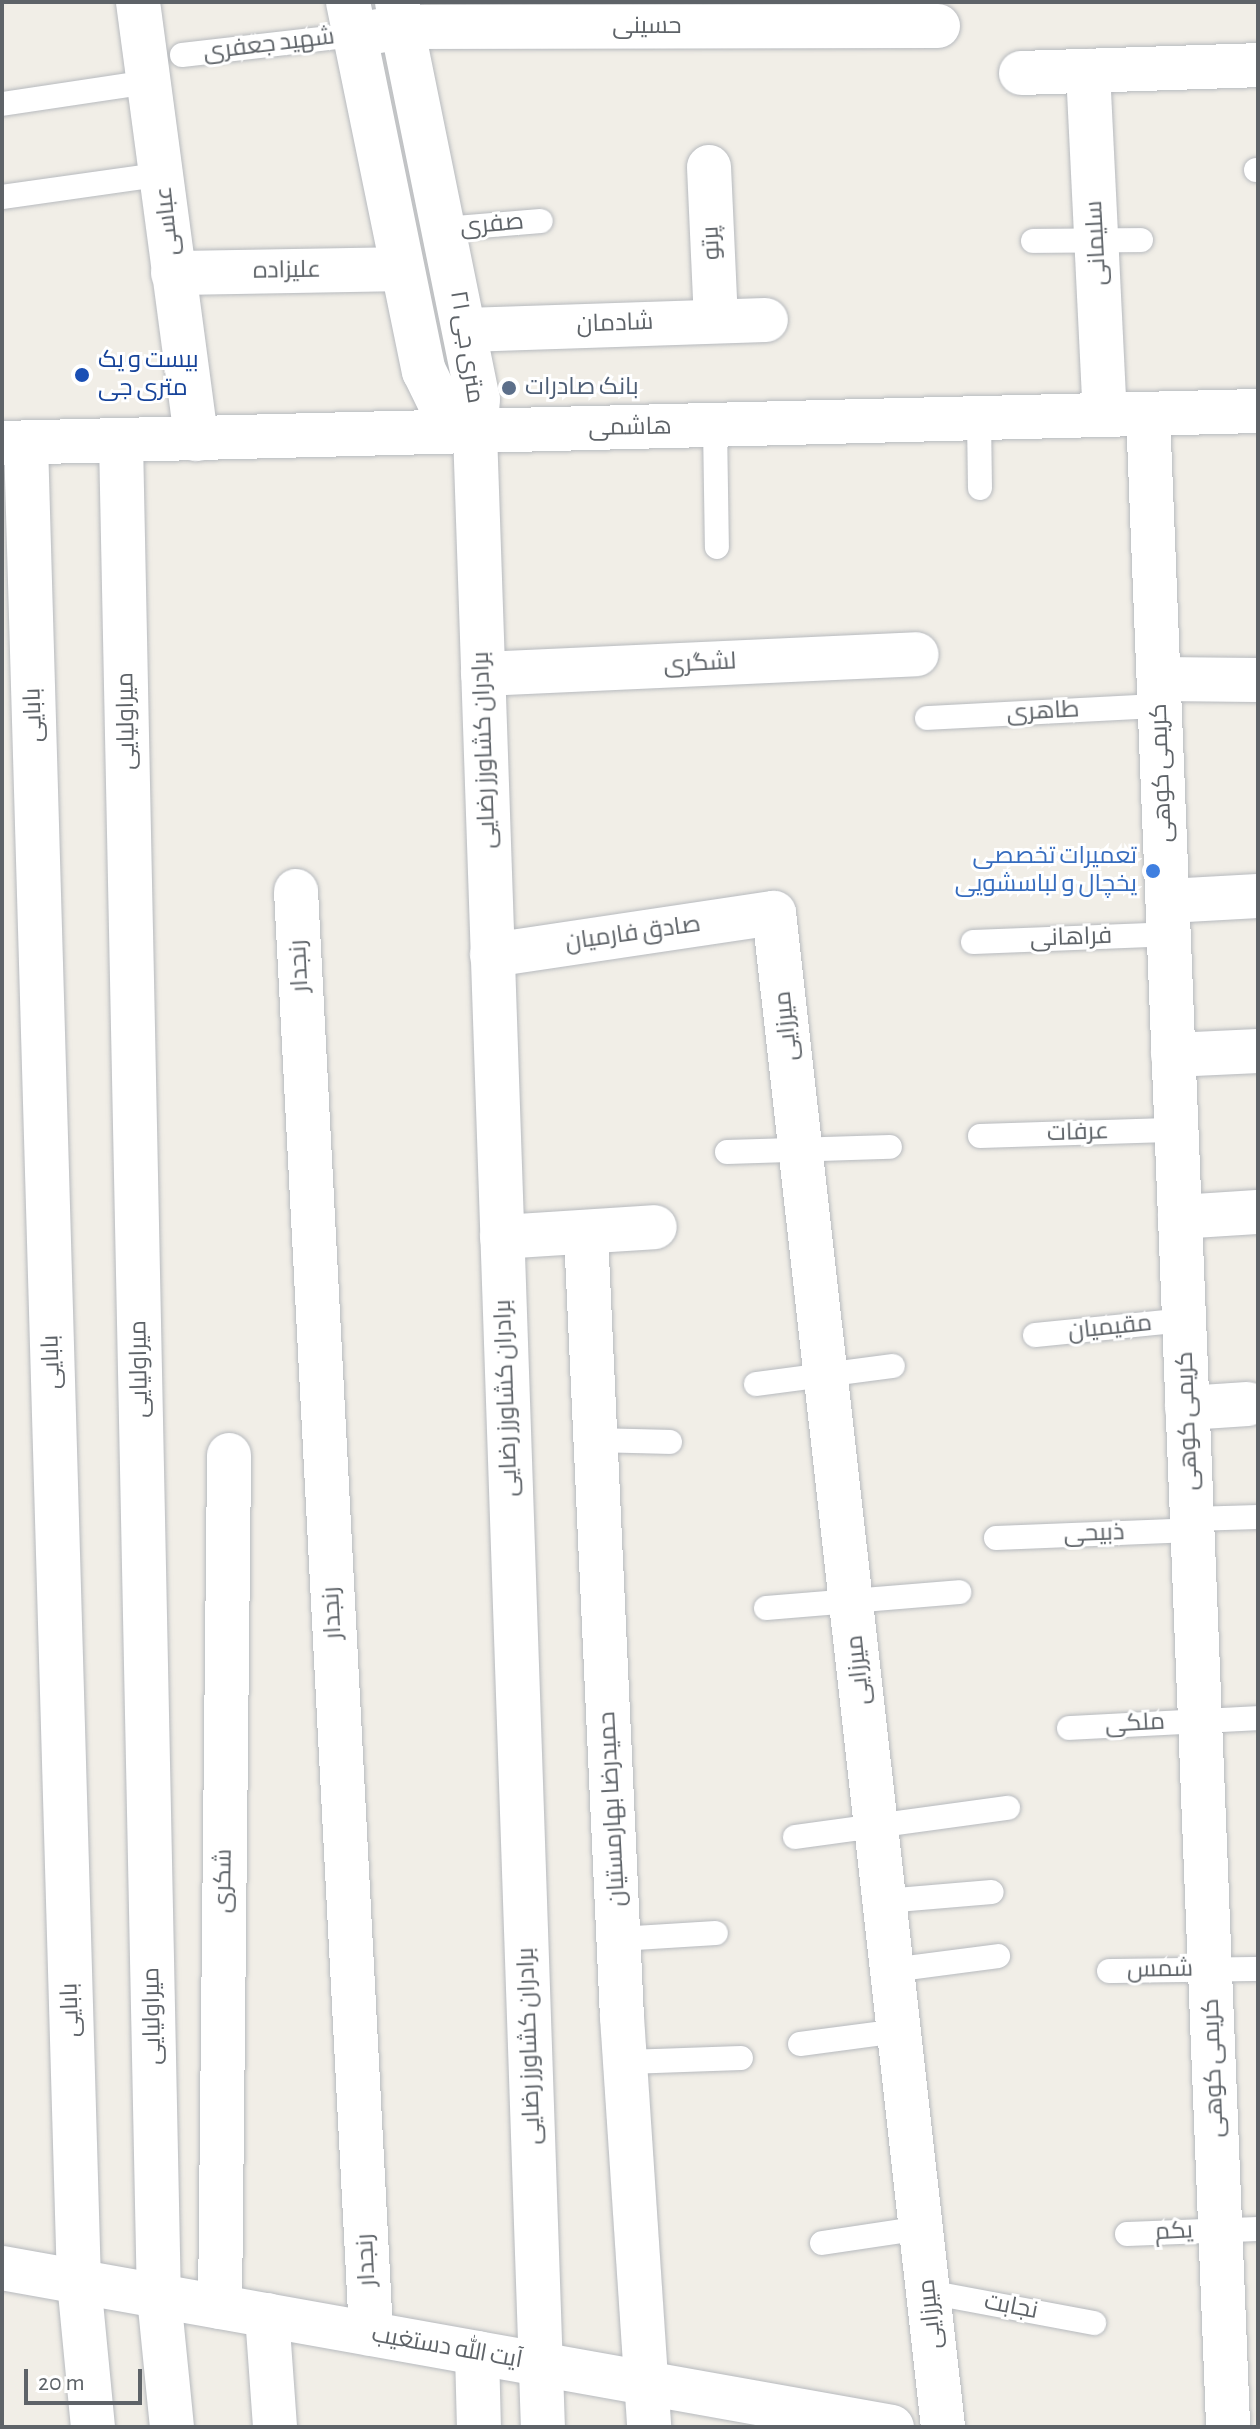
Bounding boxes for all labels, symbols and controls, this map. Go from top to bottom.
street label: حسینی [612,13,682,41]
street label: شهید جعفری [202,23,336,67]
street label: عباسی [150,185,186,257]
street label: سلیمانی [1080,200,1114,286]
street label: صفری [459,208,525,242]
street label: پرتو [697,225,727,261]
street label: علیزاده [253,256,321,286]
street label: ۲۱ متری جی [443,289,489,405]
street label: شادمان [576,308,654,340]
place label: بیست و یک متری جی [98,347,199,403]
marker: بیست و یک متری جی [73,366,91,384]
place label: بانک صادرات [525,374,639,402]
marker: بانک صادرات [500,379,518,397]
street label: هاشمی [588,413,672,443]
street label: لشگری [663,648,737,680]
street label: برادران کشاورز رضایی [467,651,503,849]
street label: میراولیایی [112,672,142,770]
street label: بابایی [19,687,49,743]
street label: طاهری [1006,696,1080,728]
street label: کریمی کوهی [1145,703,1179,843]
place label: تعمیرات تخصصی یخچال و لباسشویی [955,843,1137,899]
marker: تعمیرات تخصصی یخچال و لباسشویی [1144,862,1162,880]
street label: صادق فارمیان [563,910,703,958]
street label: فراهانی [1030,922,1112,954]
street label: رنجدار [284,939,316,993]
street label: میرزایی [769,990,805,1062]
street label: عرفات [1047,1118,1109,1148]
street label: برادران کشاورز رضایی [489,1299,525,1497]
street label: مقیمیان [1067,1309,1153,1347]
street label: میراولیایی [125,1320,155,1418]
street label: بابایی [37,1334,67,1390]
street label: کریمی کوهی [1171,1351,1205,1491]
street label: ذبیحی [1063,1519,1125,1549]
street label: رنجدار [317,1586,349,1640]
street label: میرزایی [841,1634,877,1706]
street label: ملکی [1104,1708,1166,1740]
street label: حمیدرضا بهارمستیان [594,1711,632,1907]
street label: شکری [209,1849,239,1913]
street label: برادران کشاورز رضایی [512,1947,548,2145]
street label: شمس [1127,1955,1193,1985]
street label: میراولیایی [138,1967,168,2065]
street label: بابایی [56,1982,86,2038]
street label: کریمی کوهی [1197,1998,1231,2138]
street label: یکم [1154,2217,1194,2247]
street label: رنجدار [351,2233,383,2287]
street label: میرزایی [913,2278,949,2350]
street label: نجابت [982,2288,1040,2326]
street label: آیت الله دستغیب [369,2321,525,2375]
scale bar [28,2353,146,2403]
text: 20 m [38,2371,85,2395]

